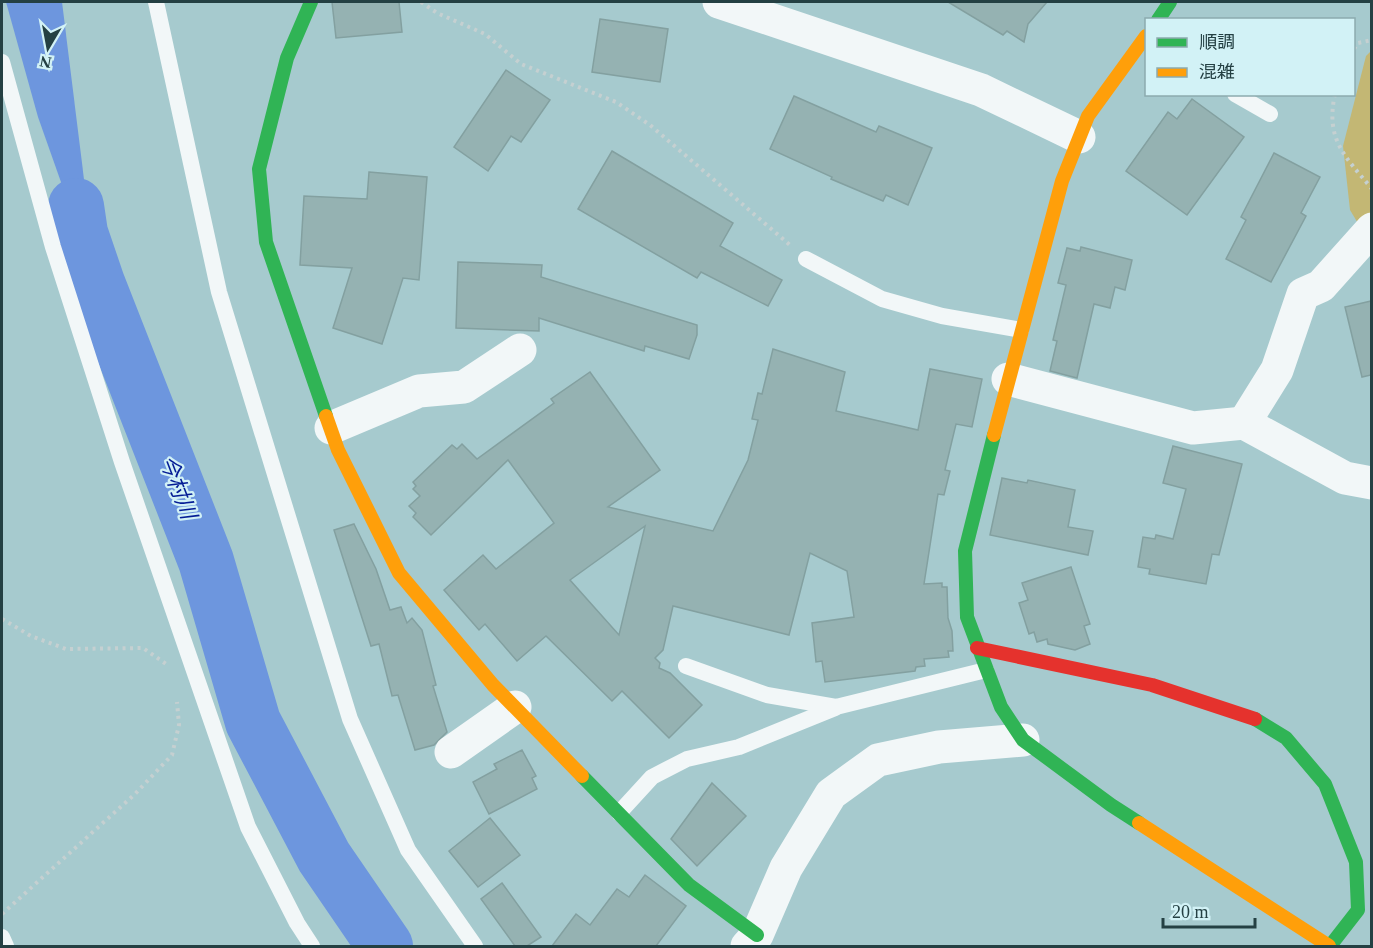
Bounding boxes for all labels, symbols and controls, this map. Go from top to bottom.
north arrow [18,18,78,78]
legend [1145,18,1355,96]
text: 順調 [1199,32,1235,52]
text: N [38,53,53,72]
text: 混雑 [1199,62,1235,82]
water label: 今村川 [155,452,202,524]
scale bar [1163,891,1254,929]
text: 20 m [1172,902,1209,922]

